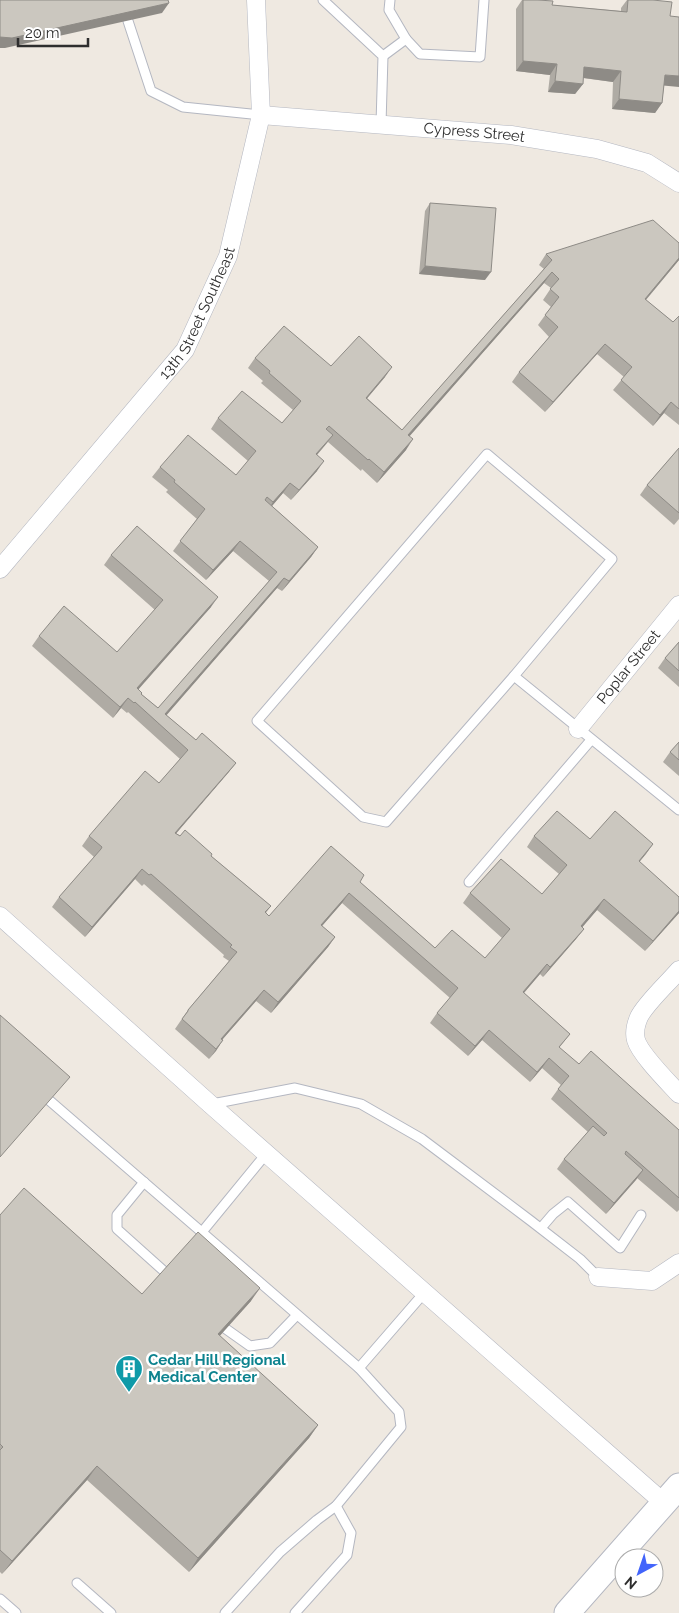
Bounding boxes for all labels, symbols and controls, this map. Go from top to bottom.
scale bar [18,15,88,47]
text: 20 m [25,24,60,42]
street label: Cypress Street [423,119,526,146]
street label: 13th Street Southeast [155,245,239,383]
street label: Poplar Street [593,626,664,708]
place label: Cedar Hill Regional Medical Center [148,1351,286,1386]
building icon: Cedar Hill Regional Medical Center [114,1354,144,1393]
north arrow [614,1548,664,1598]
text: N [621,1573,640,1593]

